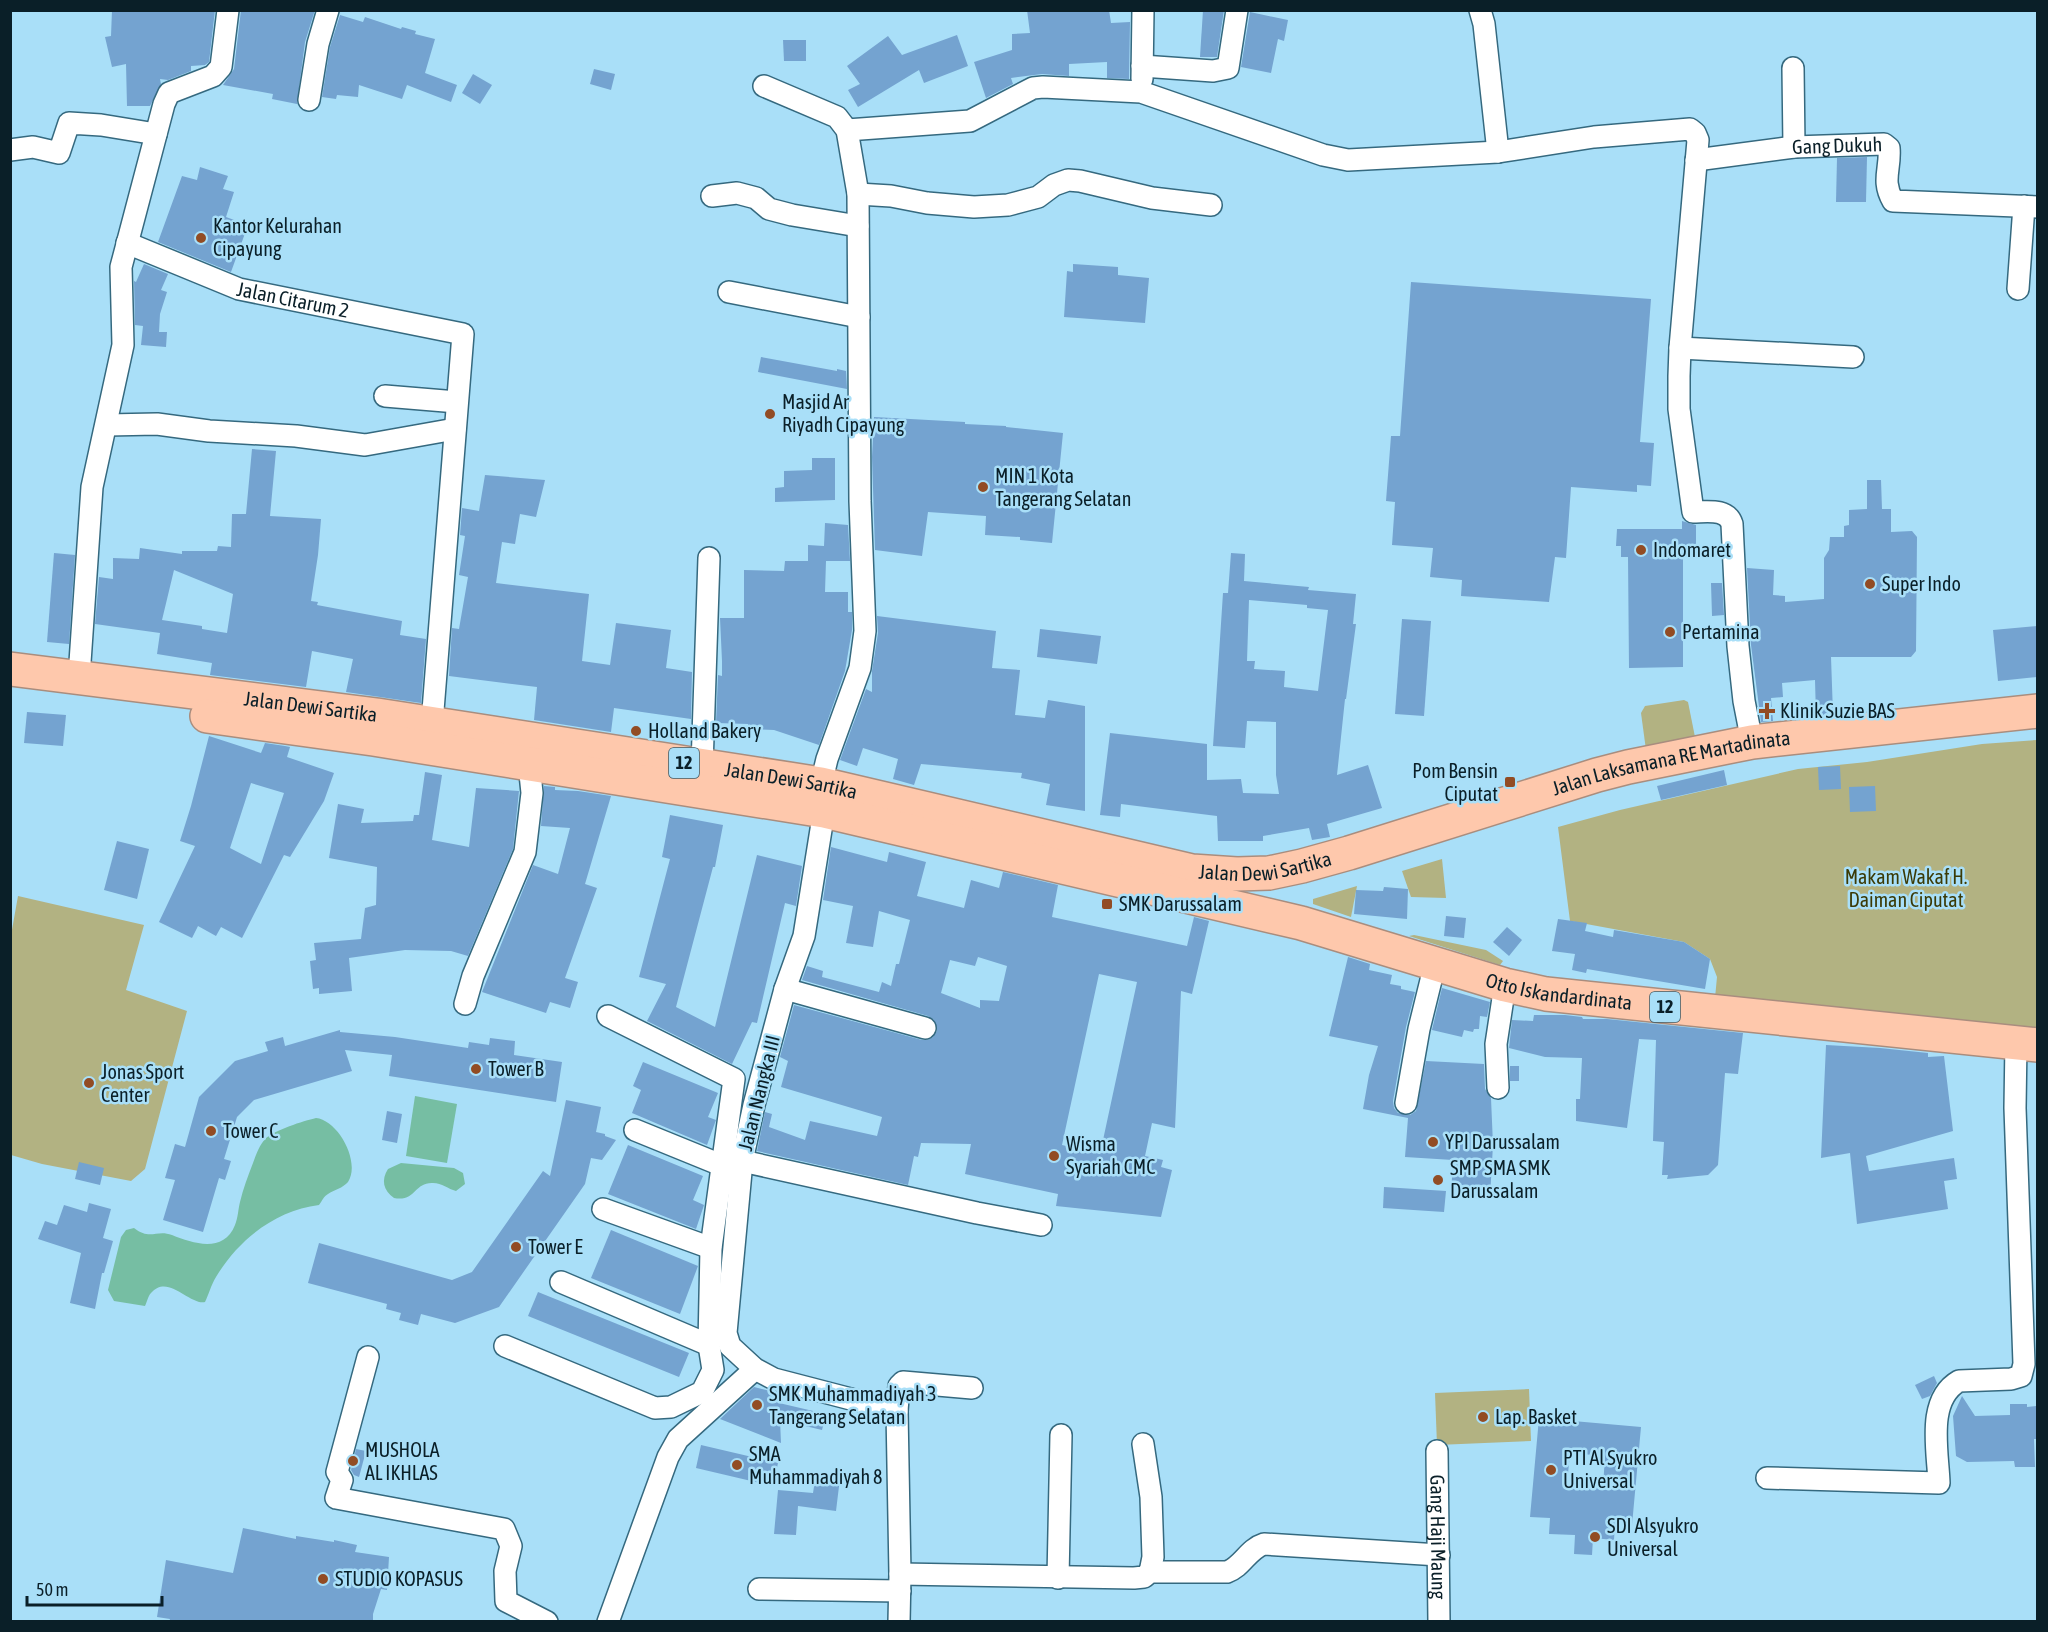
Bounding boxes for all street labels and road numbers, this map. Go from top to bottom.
street label: Gang Dukuh [1792,132,1882,158]
street label: Jalan Citarum 2 [235,277,351,322]
street label: Jalan Dewi Sartika [243,686,379,726]
street label: Jalan Laksamana RE Martadinata [1549,726,1791,799]
road number: 12 [669,748,699,778]
street label: Jalan Dewi Sartika [723,757,860,803]
street label: Jalan Dewi Sartika [1198,846,1334,885]
street label: Otto Iskandardinata [1483,968,1633,1014]
road number: 12 [1650,992,1680,1022]
street label: Jalan Nangka III [733,1033,784,1153]
street label: Gang Haji Maung [1426,1475,1451,1600]

